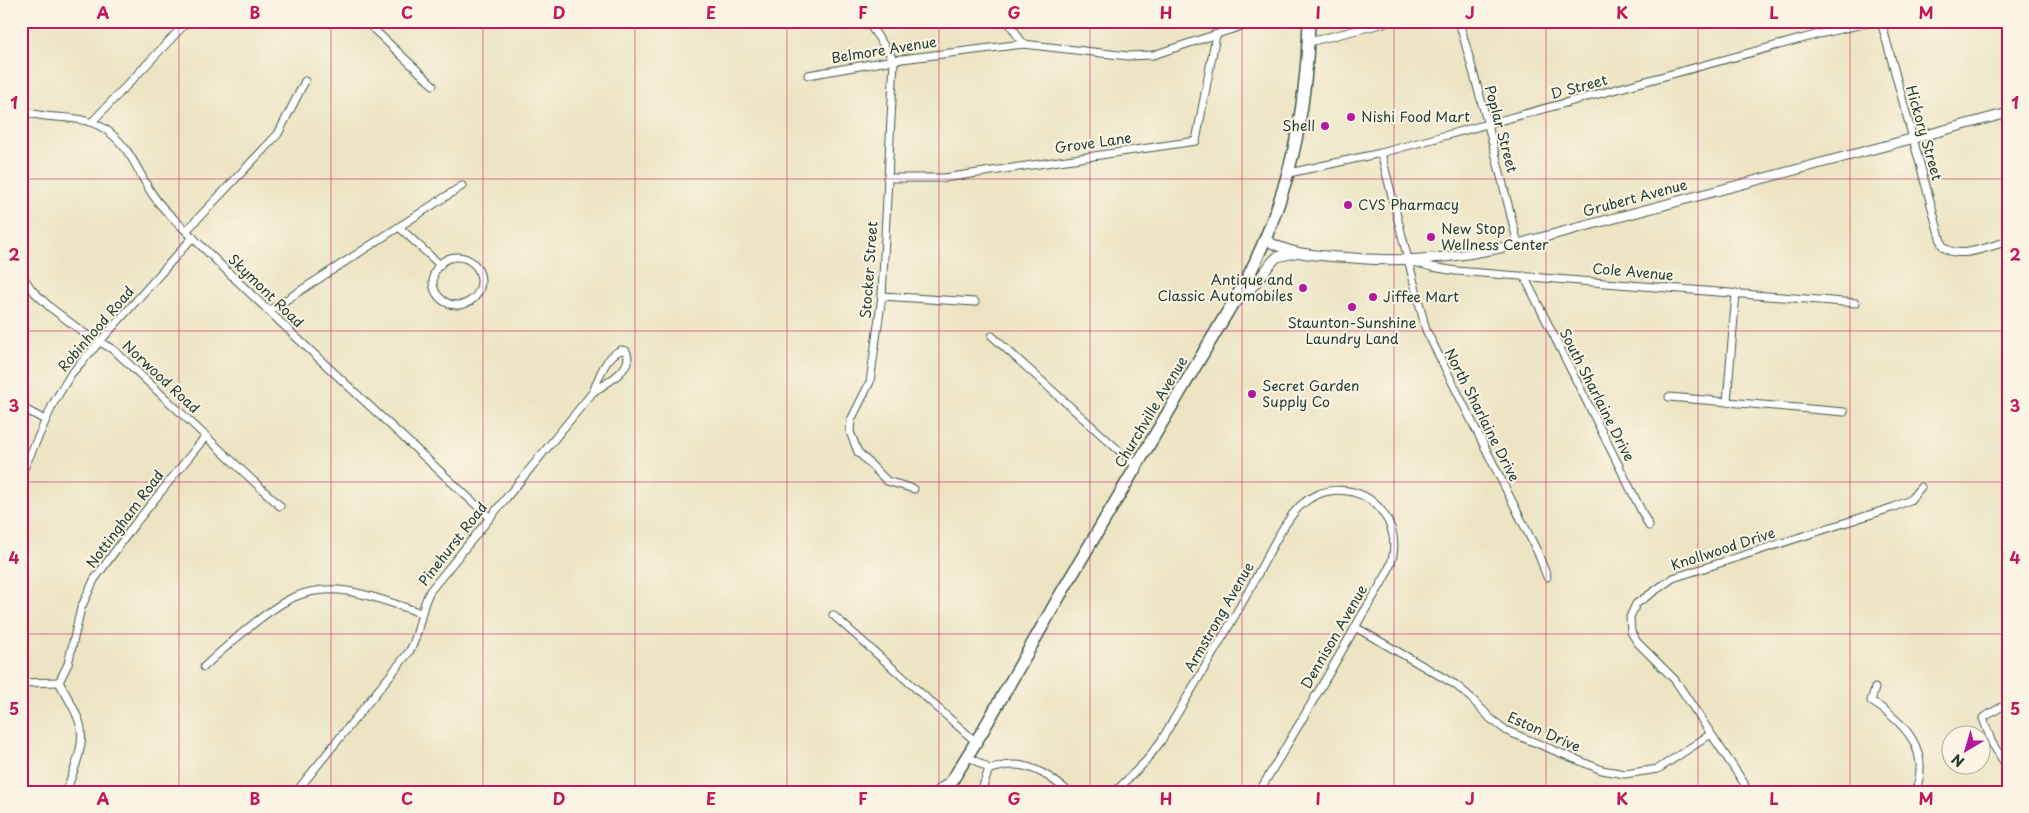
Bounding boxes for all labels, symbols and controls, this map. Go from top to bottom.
text: A [97,0,110,24]
text: B [250,0,261,24]
text: C [401,0,413,24]
text: D [553,0,565,24]
text: E [706,0,716,24]
text: F [858,0,868,24]
text: G [1007,0,1021,24]
text: H [1160,0,1172,24]
text: I [1315,0,1321,24]
text: J [1465,0,1475,24]
text: K [1616,0,1628,24]
text: L [1769,0,1779,24]
text: M [1918,0,1934,24]
street label: Belmore Avenue [830,31,939,68]
street label: D Street [1548,69,1610,104]
street label: Poplar Street [1480,83,1523,175]
street label: Hickory Street [1901,83,1948,183]
text: 1 [10,90,18,114]
text: 1 [2011,90,2019,114]
place label: Nishi Food Mart [1361,106,1470,127]
marker: Nishi Food Mart [1345,111,1357,123]
place label: Shell [1282,115,1315,136]
marker: Shell [1319,120,1331,132]
street label: Grove Lane [1053,127,1133,158]
street label: Grubert Avenue [1580,173,1690,222]
place label: CVS Pharmacy [1358,194,1459,215]
marker: CVS Pharmacy [1342,199,1354,211]
place label: New Stop Wellness Center [1441,218,1549,255]
street label: Stocker Street [855,220,882,319]
marker: New Stop Wellness Center [1425,231,1437,243]
text: 2 [8,242,20,266]
text: 2 [2009,242,2021,266]
street label: Skymont Road [224,249,309,332]
street label: Cole Avenue [1592,257,1675,286]
place label: Antique and Classic Automobiles [1157,269,1293,306]
street label: Robinhood Road [53,281,139,376]
marker: Antique and Classic Automobiles [1297,282,1309,294]
place label: Jiffee Mart [1383,286,1459,307]
marker: Jiffee Mart [1367,291,1379,303]
marker: Staunton-Sunshine Laundry Land [1346,301,1358,313]
place label: Staunton-Sunshine Laundry Land [1287,312,1417,349]
street label: South Sharlaine Drive [1555,325,1640,465]
street label: Norwood Road [118,335,205,418]
street label: North Sharlaine Drive [1440,344,1525,485]
street label: Churchville Avenue [1109,352,1192,472]
place label: Secret Garden Supply Co [1262,375,1359,412]
marker: Secret Garden Supply Co [1246,388,1258,400]
text: 3 [9,393,19,417]
text: 3 [2010,393,2020,417]
street label: Nottingham Road [81,465,169,572]
street label: Pinehurst Road [413,497,492,590]
street label: Knollwood Drive [1668,522,1778,575]
text: 4 [9,545,20,569]
text: 4 [2010,545,2021,569]
street label: Armstrong Avenue [1179,558,1259,676]
street label: Dennison Avenue [1295,580,1372,693]
text: 5 [9,696,19,720]
text: 5 [2010,696,2020,720]
street label: Eston Drive [1504,706,1584,757]
north arrow [1942,726,1992,776]
text: N [1947,749,1969,772]
text: A [97,786,110,810]
text: B [250,786,261,810]
text: C [401,786,413,810]
text: D [553,786,565,810]
text: E [706,786,716,810]
text: F [858,786,868,810]
text: G [1007,786,1021,810]
text: H [1160,786,1172,810]
text: I [1315,786,1321,810]
text: J [1465,786,1475,810]
text: K [1616,786,1628,810]
text: L [1769,786,1779,810]
text: M [1918,786,1934,810]

